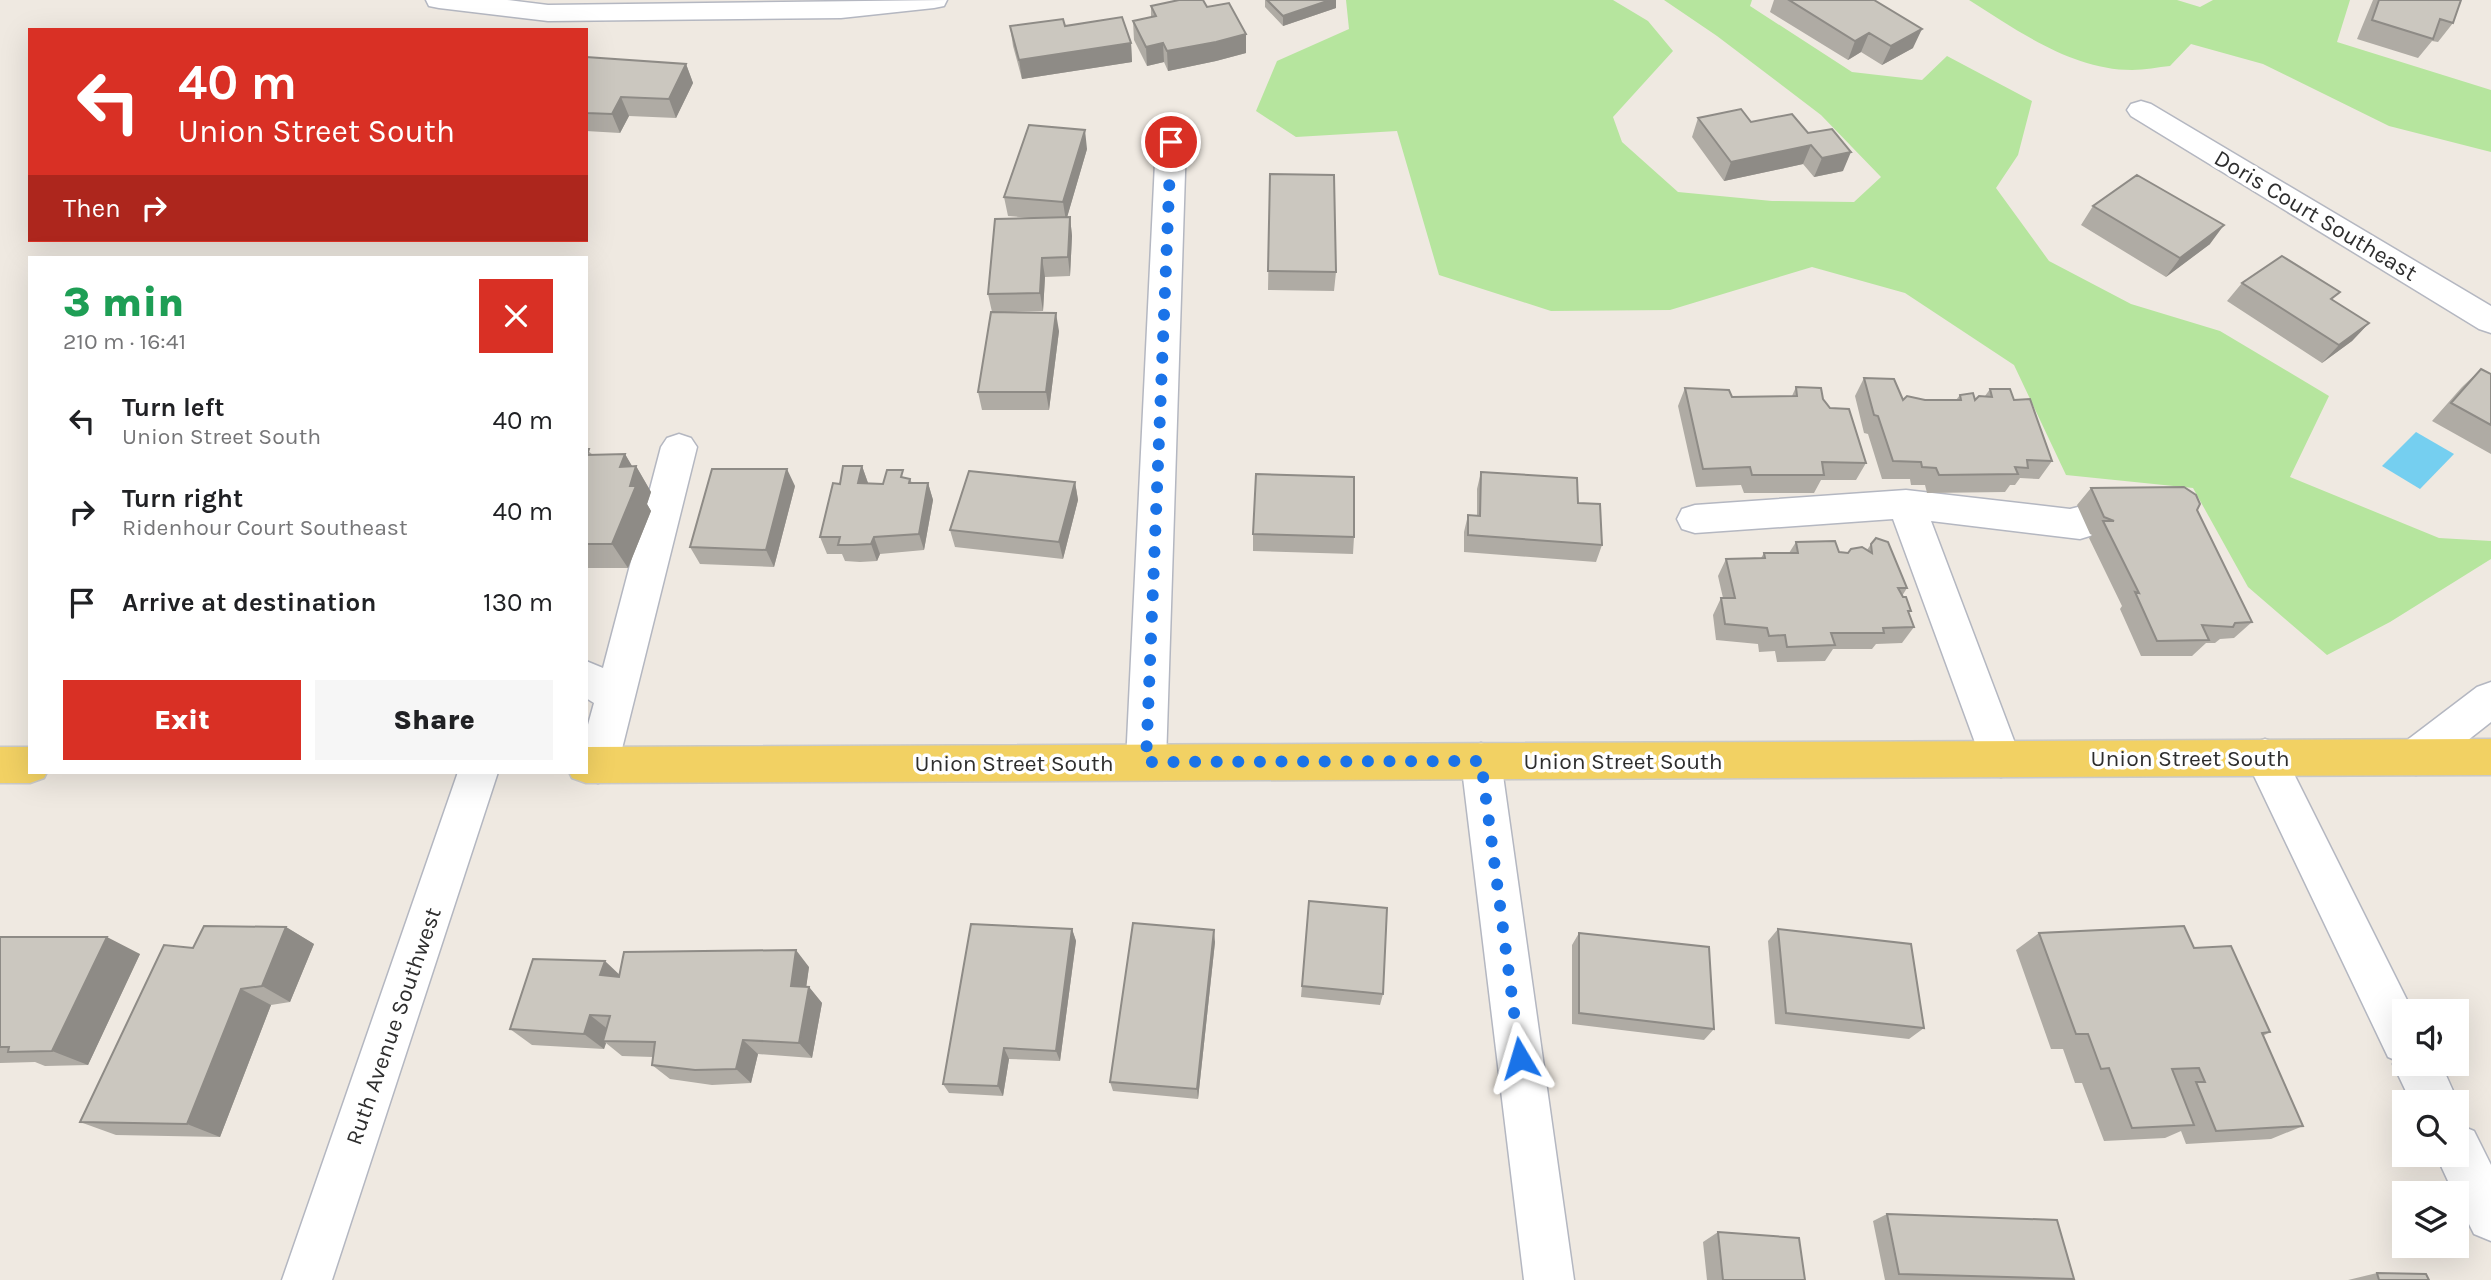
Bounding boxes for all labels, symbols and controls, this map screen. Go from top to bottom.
text: 40 m [178,54,297,111]
icon: left [63,56,154,147]
pin [1141,112,1201,172]
text: Union Street South [178,113,455,150]
icon: arrive [1152,123,1190,161]
street label: Doris Court Southeast [2210,144,2422,287]
icon: right [135,189,173,227]
text: Then [63,193,121,224]
text: 3 min [63,277,184,327]
button: close [479,279,553,353]
text: 210 m · 16:41 [63,328,186,355]
text: Turn left [122,392,224,423]
icon: left [63,402,101,440]
text: 40 m [493,405,553,436]
text: Union Street South [122,423,321,450]
text: Turn right [122,483,243,514]
icon: right [63,493,101,531]
text: 40 m [493,496,553,527]
text: Ridenhour Court Southeast [122,514,408,541]
icon: arrive [63,584,101,622]
text: Arrive at destination [122,587,376,618]
text: 130 m [483,587,553,618]
button: Exit [63,680,301,760]
button: Share [315,680,553,760]
street label: Union Street South [2090,745,2290,772]
street label: Union Street South [1523,748,1723,775]
street label: Union Street South [914,750,1114,777]
street label: Ruth Avenue Southwest [340,904,447,1148]
map controls [2392,999,2469,1258]
button: sound [2392,999,2469,1076]
position arrow [1483,1021,1557,1095]
button: search [2392,1090,2469,1167]
button: layers [2392,1181,2469,1258]

